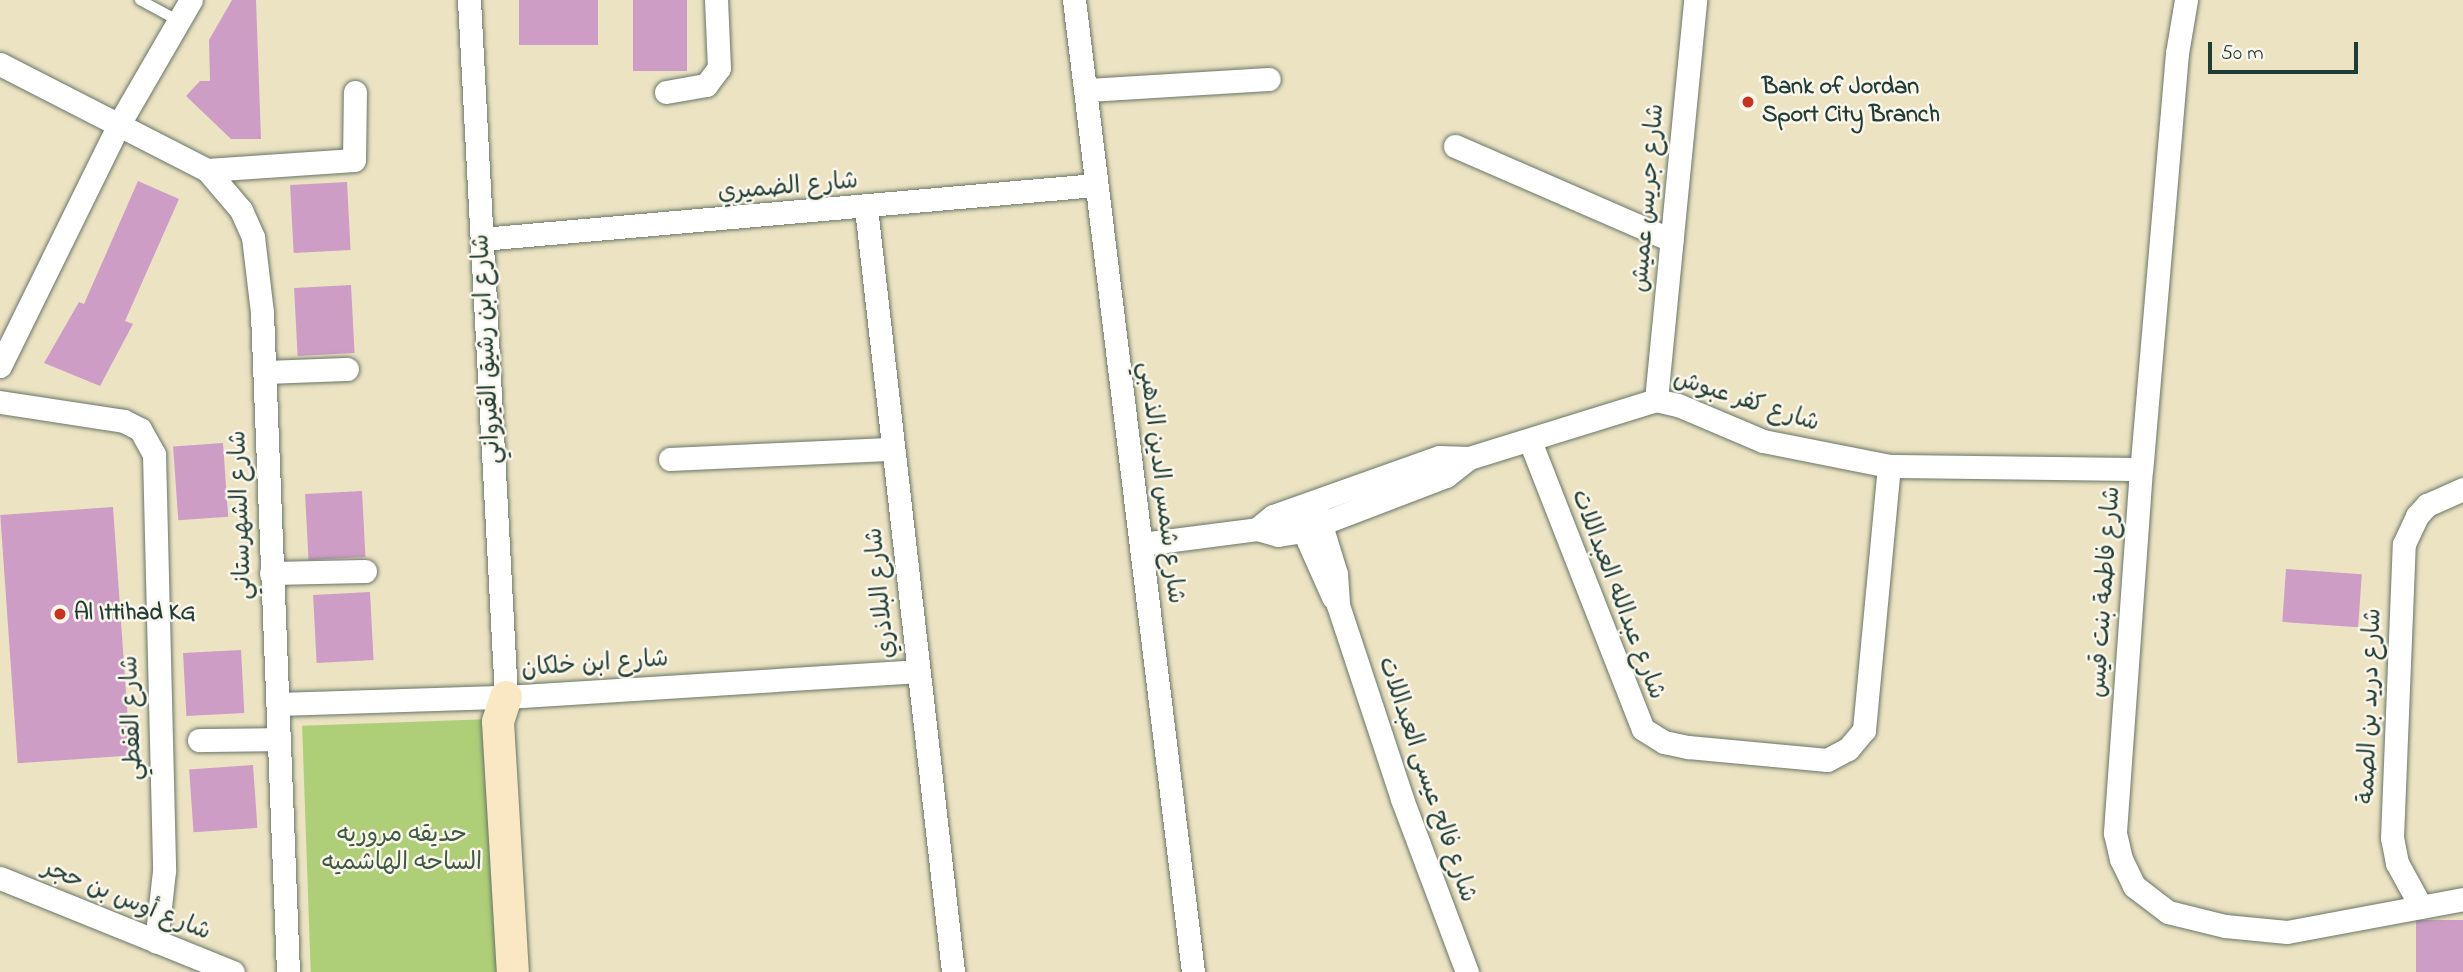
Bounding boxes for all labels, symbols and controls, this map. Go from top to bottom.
scale bar [2211,28,2362,72]
text: 50 m [2221,39,2264,69]
place label: Bank of Jordan Sport City Branch [1762,74,1940,130]
marker: Bank of Jordan Sport City Branch [1740,94,1756,110]
street label: شارع جريس عميش [1626,103,1672,293]
street label: شارع الضميري [717,168,859,208]
street label: شارع ابن رشيق القيرواني [468,233,508,465]
street label: شارع شمس الدين الذهبي [1131,360,1189,606]
street label: شارع كفر عبوش [1669,365,1823,439]
street label: شارع الشهرستاني [225,430,259,600]
street label: شارع فاطمة بنت قيس [2084,485,2128,699]
street label: شارع عبدالله العبداللات [1564,486,1670,704]
street label: شارع البلاذري [861,526,903,660]
place label: Al Ittihad KG [74,600,195,628]
marker: Al Ittihad KG [52,606,68,622]
street label: شارع دريد بن الصمة [2353,608,2389,804]
street label: شارع ابن خلكان [521,645,669,685]
street label: شارع فالح عيسى العبداللات [1370,654,1482,906]
street label: شارع القفطي [116,655,150,781]
park label: حديقه مروريه الساحه الهاشميه [322,822,482,878]
street label: شارع أوس بن حجر [38,854,214,948]

